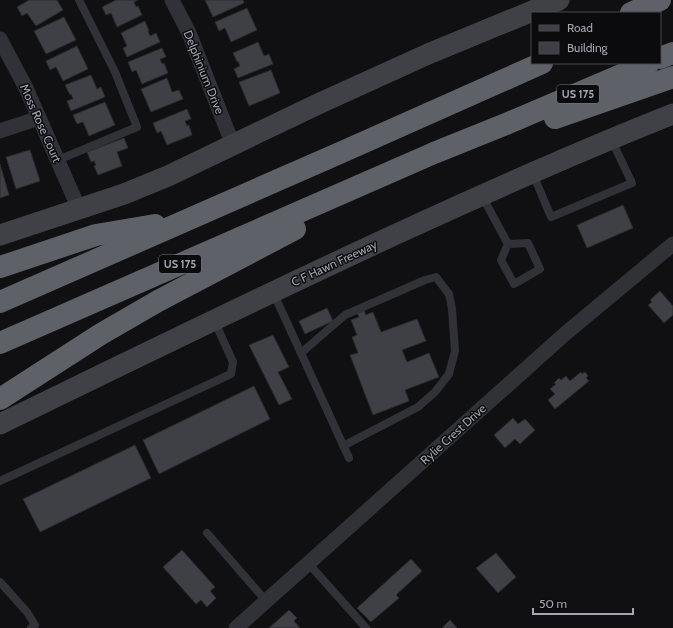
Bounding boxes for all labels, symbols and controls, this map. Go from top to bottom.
legend [531,12,661,64]
text: Road [567,20,593,35]
street label: Delphinium Drive [180,28,228,116]
text: Building [567,40,609,55]
street label: Moss Rose Court [17,81,65,165]
road number: US 175 [557,85,599,103]
street label: C F Hawn Freeway [289,237,379,289]
road number: US 175 [159,255,201,273]
street label: Rylie Crest Drive [417,401,489,467]
scale bar [533,590,633,616]
text: 50 m [539,596,567,611]

